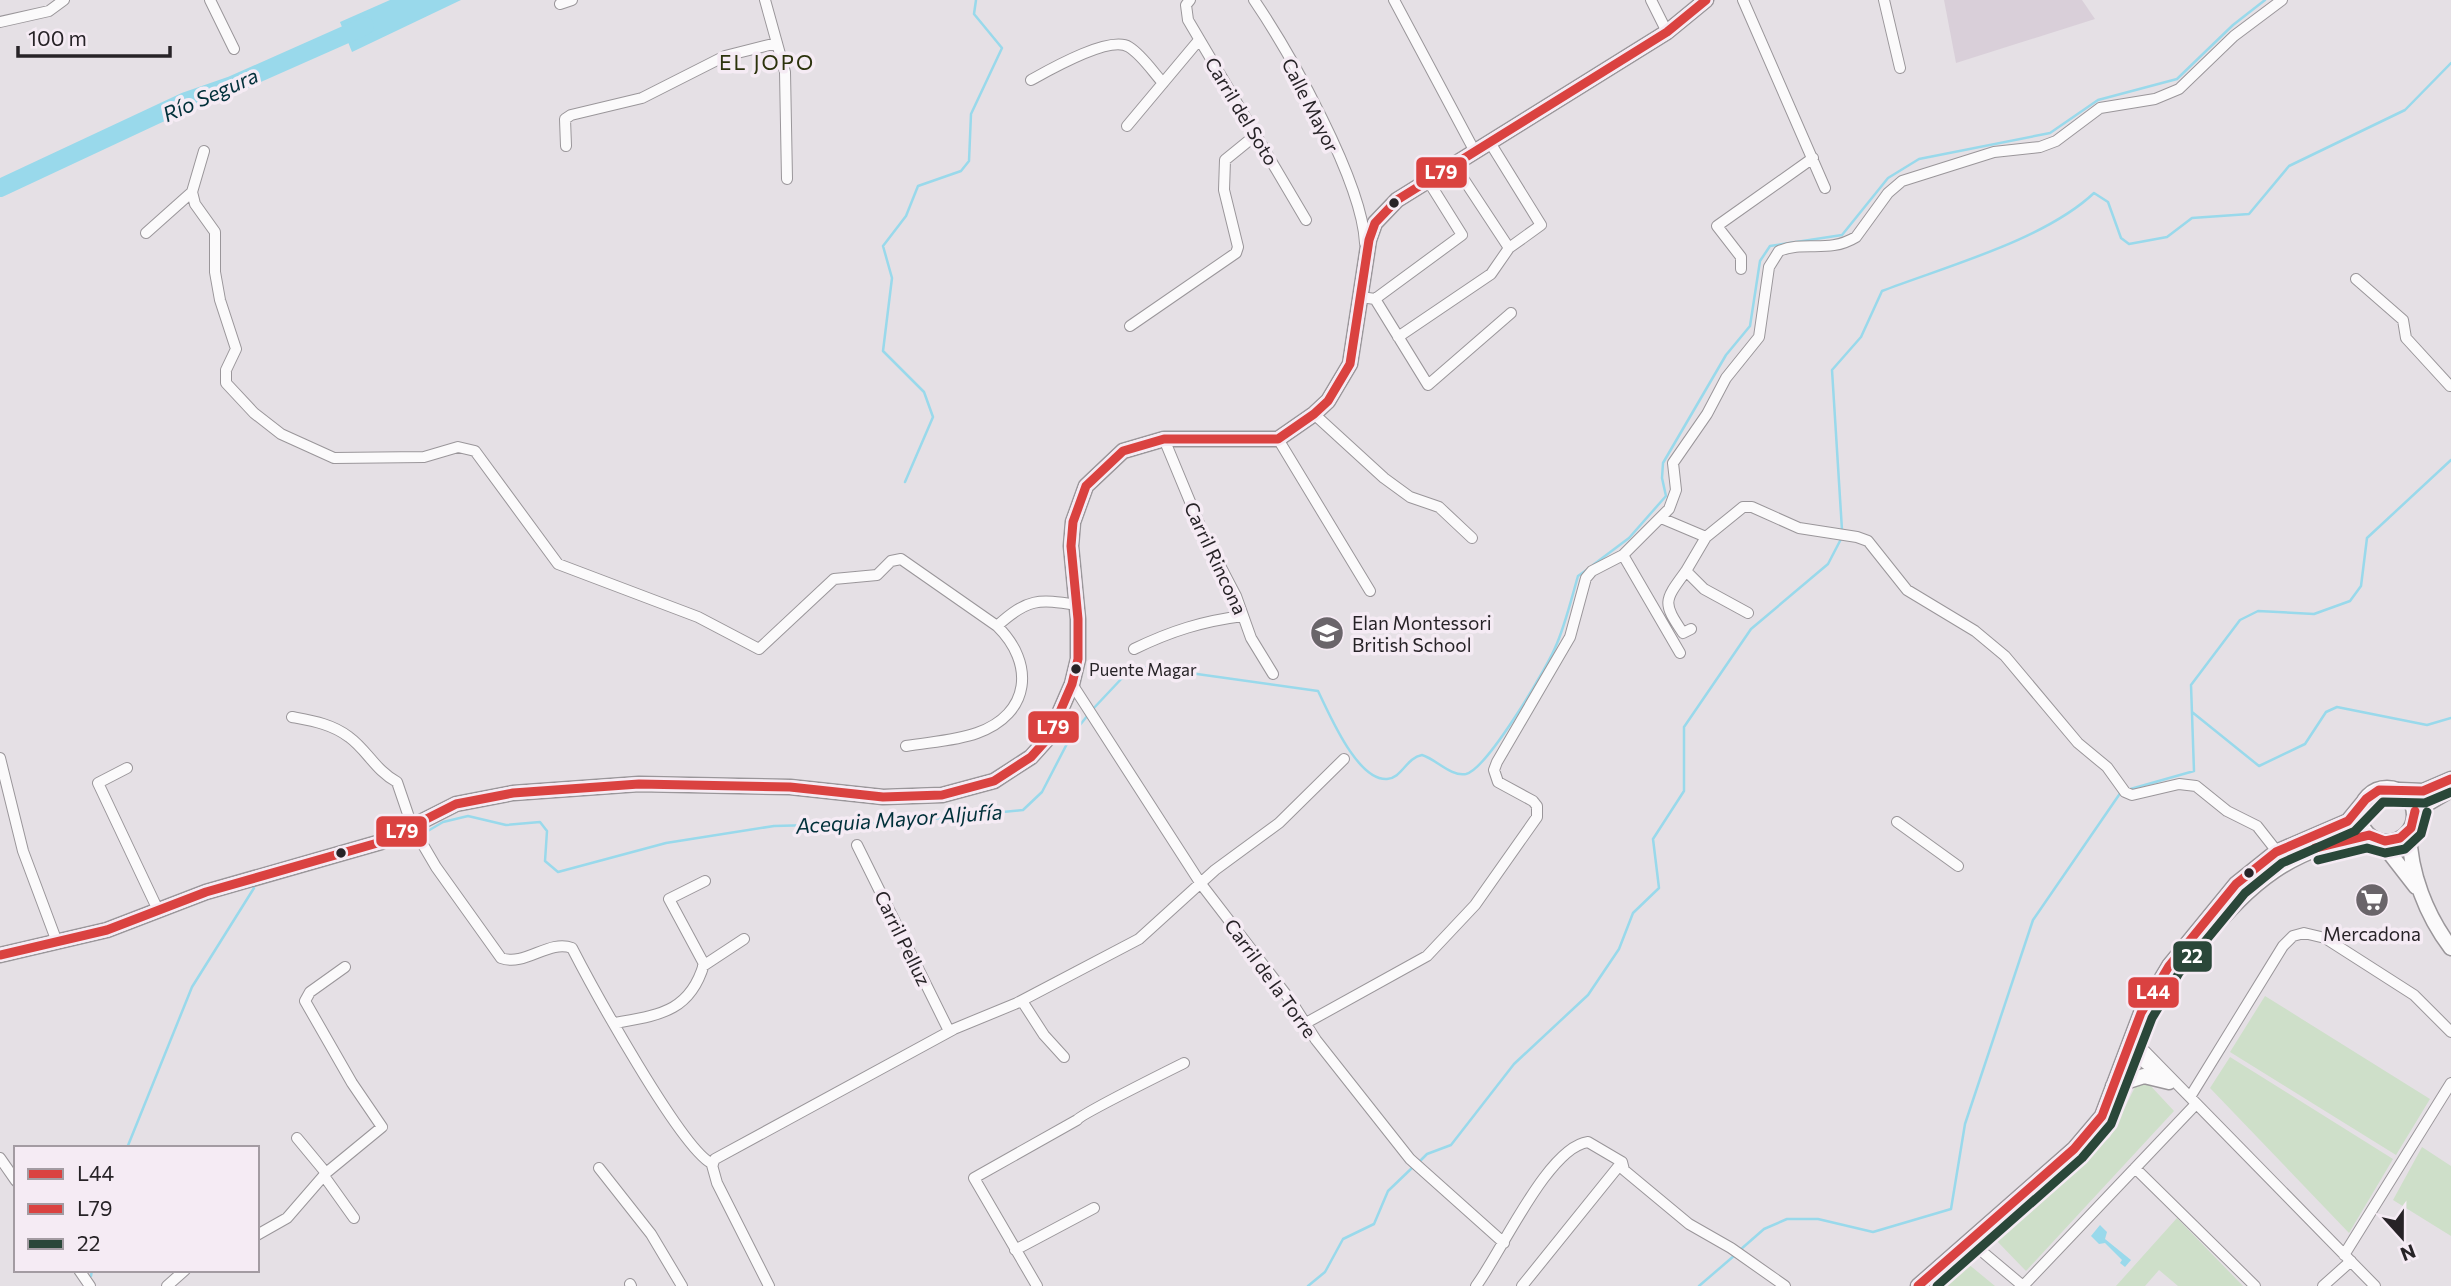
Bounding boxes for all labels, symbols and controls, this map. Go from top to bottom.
scale bar [18,14,170,58]
text: 100 m [28,25,87,50]
district label: EL JOPO [719,49,815,74]
street label: Carril del Soto [1201,53,1283,169]
street label: Calle Mayor [1278,54,1345,156]
water label: Río Segura [158,62,262,126]
line badge: L79 [1415,156,1468,189]
text: L79 [1425,160,1457,183]
unlabelled marker [1387,196,1401,210]
street label: Carril Rincona [1180,498,1252,618]
place label: Elan Montessori British School [1352,611,1492,656]
school or university icon: Elan Montessori British School [1308,614,1346,652]
place label: Puente Magar [1089,659,1197,680]
marker: Puente Magar [1069,662,1083,676]
line badge: L79 [1027,710,1080,744]
text: L79 [1037,715,1069,738]
water label: Acequia Mayor Aljufía [794,798,1003,838]
line badge: L79 [375,815,428,848]
text: L79 [386,819,418,842]
unlabelled marker [334,846,348,860]
unlabelled marker [2242,866,2256,880]
supermarket icon: Mercadona [2353,881,2391,919]
street label: Carril Pelluz [870,887,936,989]
street label: Carril de la Torre [1220,914,1322,1042]
place label: Mercadona [2323,922,2421,945]
line badge: 22 [2172,940,2213,973]
text: 22 [2181,944,2203,967]
line badge: L44 [2127,976,2180,1009]
text: L44 [2136,980,2171,1003]
legend [14,1146,259,1272]
text: L44 [77,1160,115,1185]
text: L79 [77,1195,113,1220]
north arrow [2367,1202,2437,1272]
text: 22 [77,1230,100,1255]
text: N [2397,1240,2419,1267]

